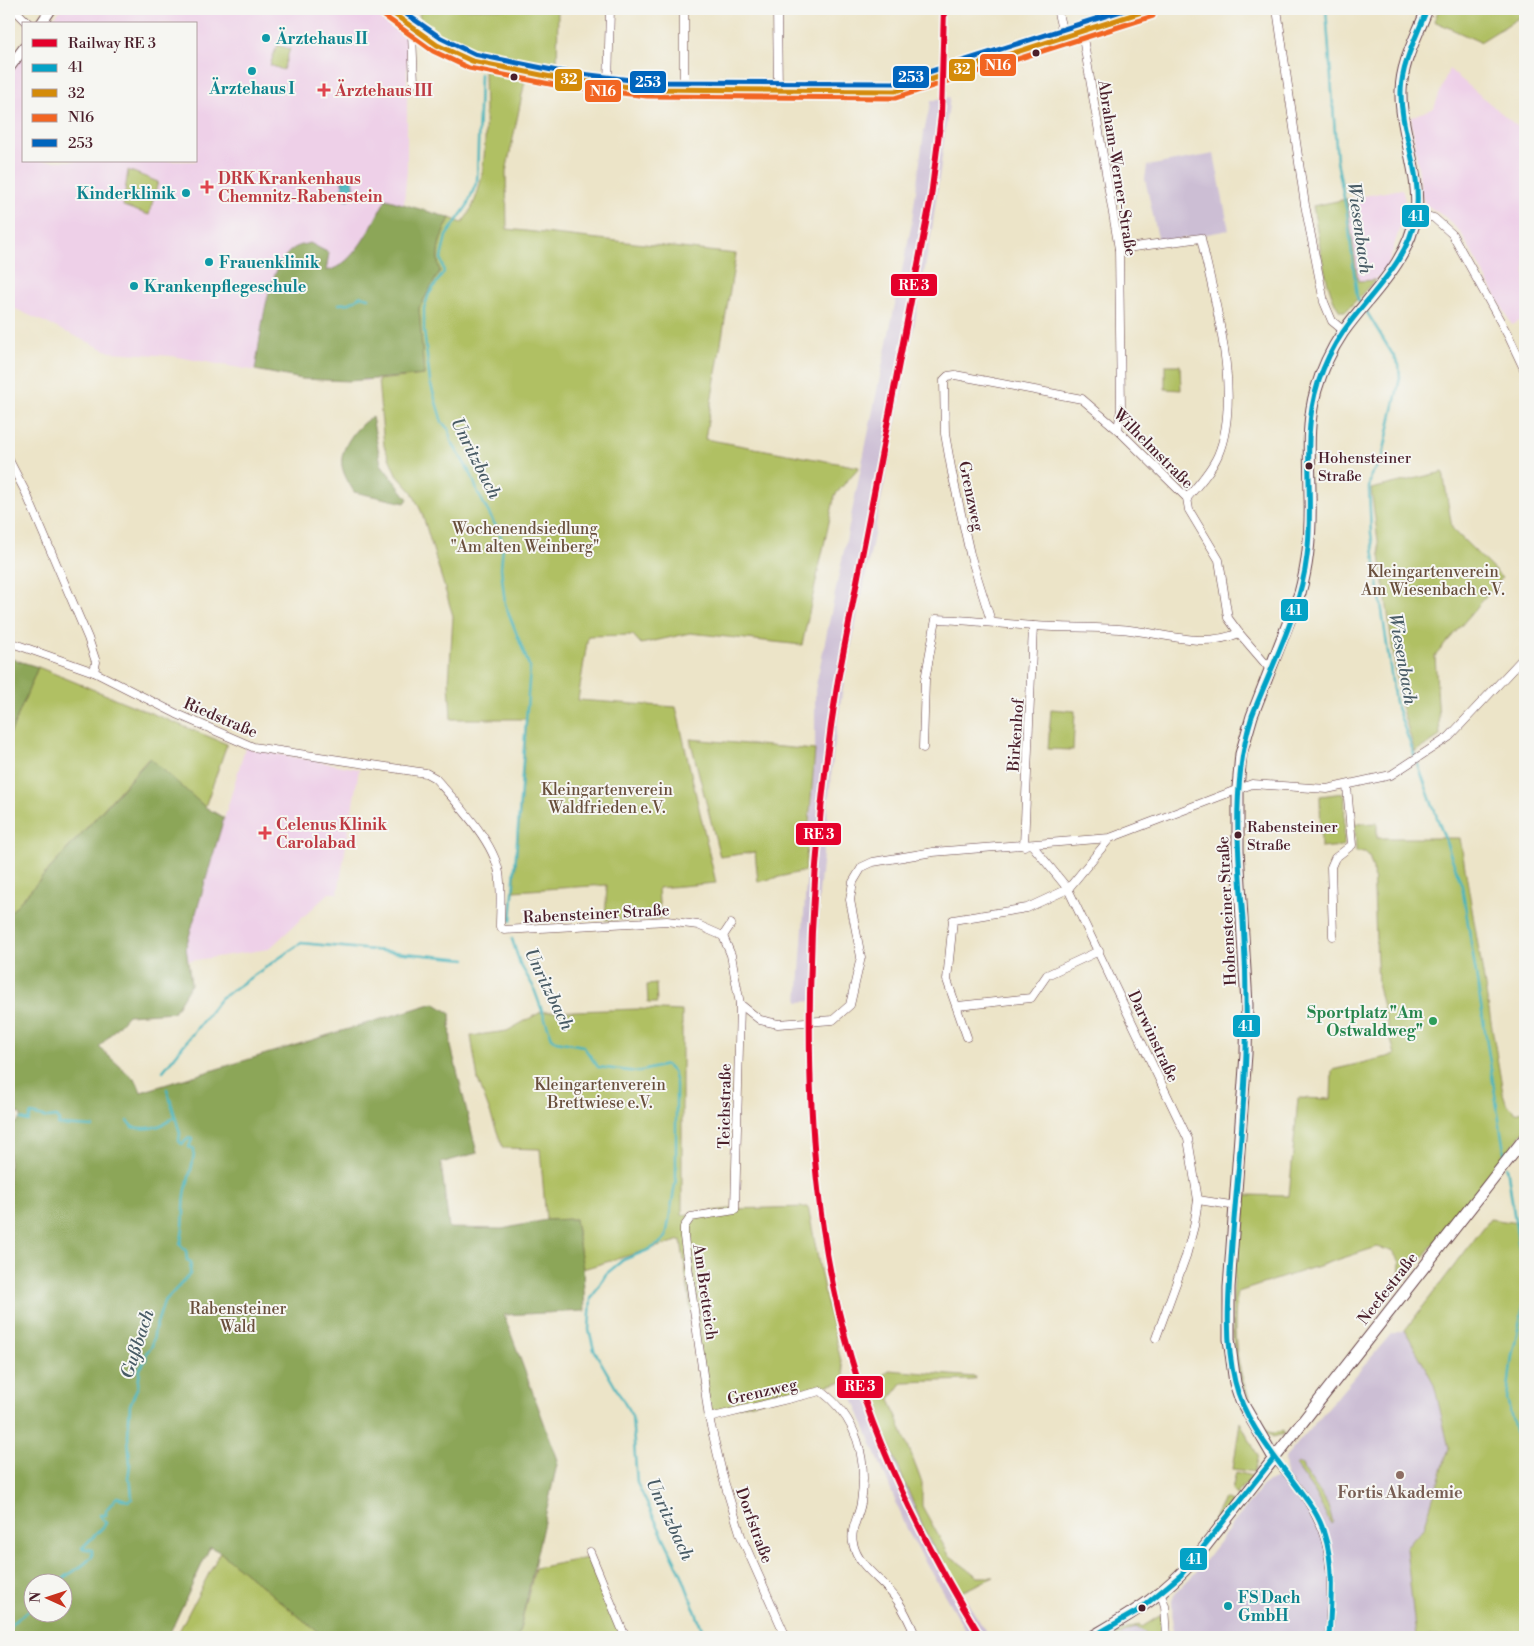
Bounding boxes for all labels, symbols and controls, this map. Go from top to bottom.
legend [22,22,198,162]
place label: Ärztehaus II [275,27,368,49]
marker: Ärztehaus II [260,32,272,44]
text: Railway RE 3 [68,34,156,53]
unlabelled marker [1031,48,1041,58]
line badge: N16 [979,53,1017,77]
text: N16 [985,57,1011,75]
text: 41 [68,58,84,77]
line badge: 32 [948,58,976,82]
text: 32 [953,61,971,79]
marker: Ärztehaus I [246,65,258,77]
line badge: 253 [892,65,930,89]
line badge: 32 [554,68,583,92]
text: 253 [898,69,924,87]
line badge: 253 [629,70,667,94]
text: 32 [560,71,578,89]
unlabelled marker [509,72,519,82]
text: 253 [635,74,661,92]
place label: Ärztehaus I [208,77,295,99]
street label: Abraham-Werner-Straße [1093,78,1141,258]
place label: Ärztehaus III [334,79,433,101]
line badge: N16 [584,79,622,103]
marker: Ärztehaus III [317,83,331,97]
text: N16 [590,83,616,101]
text: 32 [68,84,85,103]
text: N16 [68,108,94,127]
text: 253 [68,134,93,153]
place label: DRK Krankenhaus Chemnitz-Rabenstein [218,169,383,207]
marker: DRK Krankenhaus Chemnitz-Rabenstein [200,180,214,194]
water label: Wiesenbach [1342,181,1377,276]
place label: Kinderklinik [77,184,177,204]
marker: Kinderklinik [180,187,192,199]
line badge: 41 [1401,204,1430,228]
text: 41 [1408,208,1424,226]
place label: Frauenklinik [219,253,321,273]
marker: Frauenklinik [203,256,215,268]
line badge: RE 3 [890,273,938,297]
place label: Krankenpflegeschule [144,277,307,297]
text: RE 3 [899,277,929,295]
marker: Krankenpflegeschule [128,280,140,292]
street label: Wilhelmstraße [1108,404,1198,493]
water label: Unritzbach [445,414,506,504]
place label: Hohensteiner Straße [1318,449,1412,486]
street label: Grenzweg [954,459,988,534]
marker: Hohensteiner Straße [1304,461,1314,471]
park label: Wochenendsiedlung "Am alten Weinberg" [451,519,599,557]
park label: Kleingartenverein Am Wiesenbach e.V. [1360,562,1505,600]
line badge: 41 [1280,598,1309,622]
text: 41 [1286,602,1302,620]
water label: Wiesenbach [1383,612,1422,707]
street label: Riedstraße [181,693,261,742]
street label: Birkenhof [1003,697,1029,773]
park label: Kleingartenverein Waldfrieden e.V. [541,780,673,818]
place label: Celenus Klinik Carolabad [276,815,388,853]
place label: Rabensteiner Straße [1247,818,1338,855]
line badge: RE 3 [795,822,842,846]
marker: Celenus Klinik Carolabad [258,826,272,840]
text: RE 3 [804,826,834,844]
marker: Rabensteiner Straße [1233,830,1243,840]
street label: Hohensteiner Straße [1213,836,1241,986]
street label: Rabensteiner Straße [522,900,670,928]
water label: Unritzbach [519,944,579,1035]
street label: Darwinstraße [1123,987,1183,1085]
place label: Sportplatz "Am Ostwaldweg" [1307,1003,1423,1041]
line badge: 41 [1232,1014,1261,1038]
marker: Sportplatz "Am Ostwaldweg" [1427,1015,1439,1027]
text: 41 [1238,1018,1254,1036]
street label: Teichstraße [714,1063,736,1149]
park label: Kleingartenverein Brettwiese e.V. [534,1075,666,1113]
street label: Am Bretteich [688,1242,722,1342]
street label: Neefestraße [1353,1248,1422,1329]
park label: Rabensteiner Wald [190,1299,286,1337]
water label: Gußbach [116,1306,160,1382]
street label: Grenzweg [725,1374,800,1410]
line badge: RE 3 [836,1375,884,1399]
text: RE 3 [845,1378,875,1396]
marker: Fortis Akademie [1394,1469,1406,1481]
water label: Unritzbach [640,1474,699,1565]
place label: Fortis Akademie [1337,1483,1463,1503]
street label: Dorfstraße [731,1485,777,1566]
line badge: 41 [1179,1547,1208,1571]
text: 41 [1186,1551,1202,1569]
north arrow [22,1574,72,1624]
place label: FS Dach GmbH [1238,1588,1301,1626]
text: N [27,1591,45,1603]
marker: FS Dach GmbH [1222,1600,1234,1612]
unlabelled marker [1137,1603,1147,1613]

